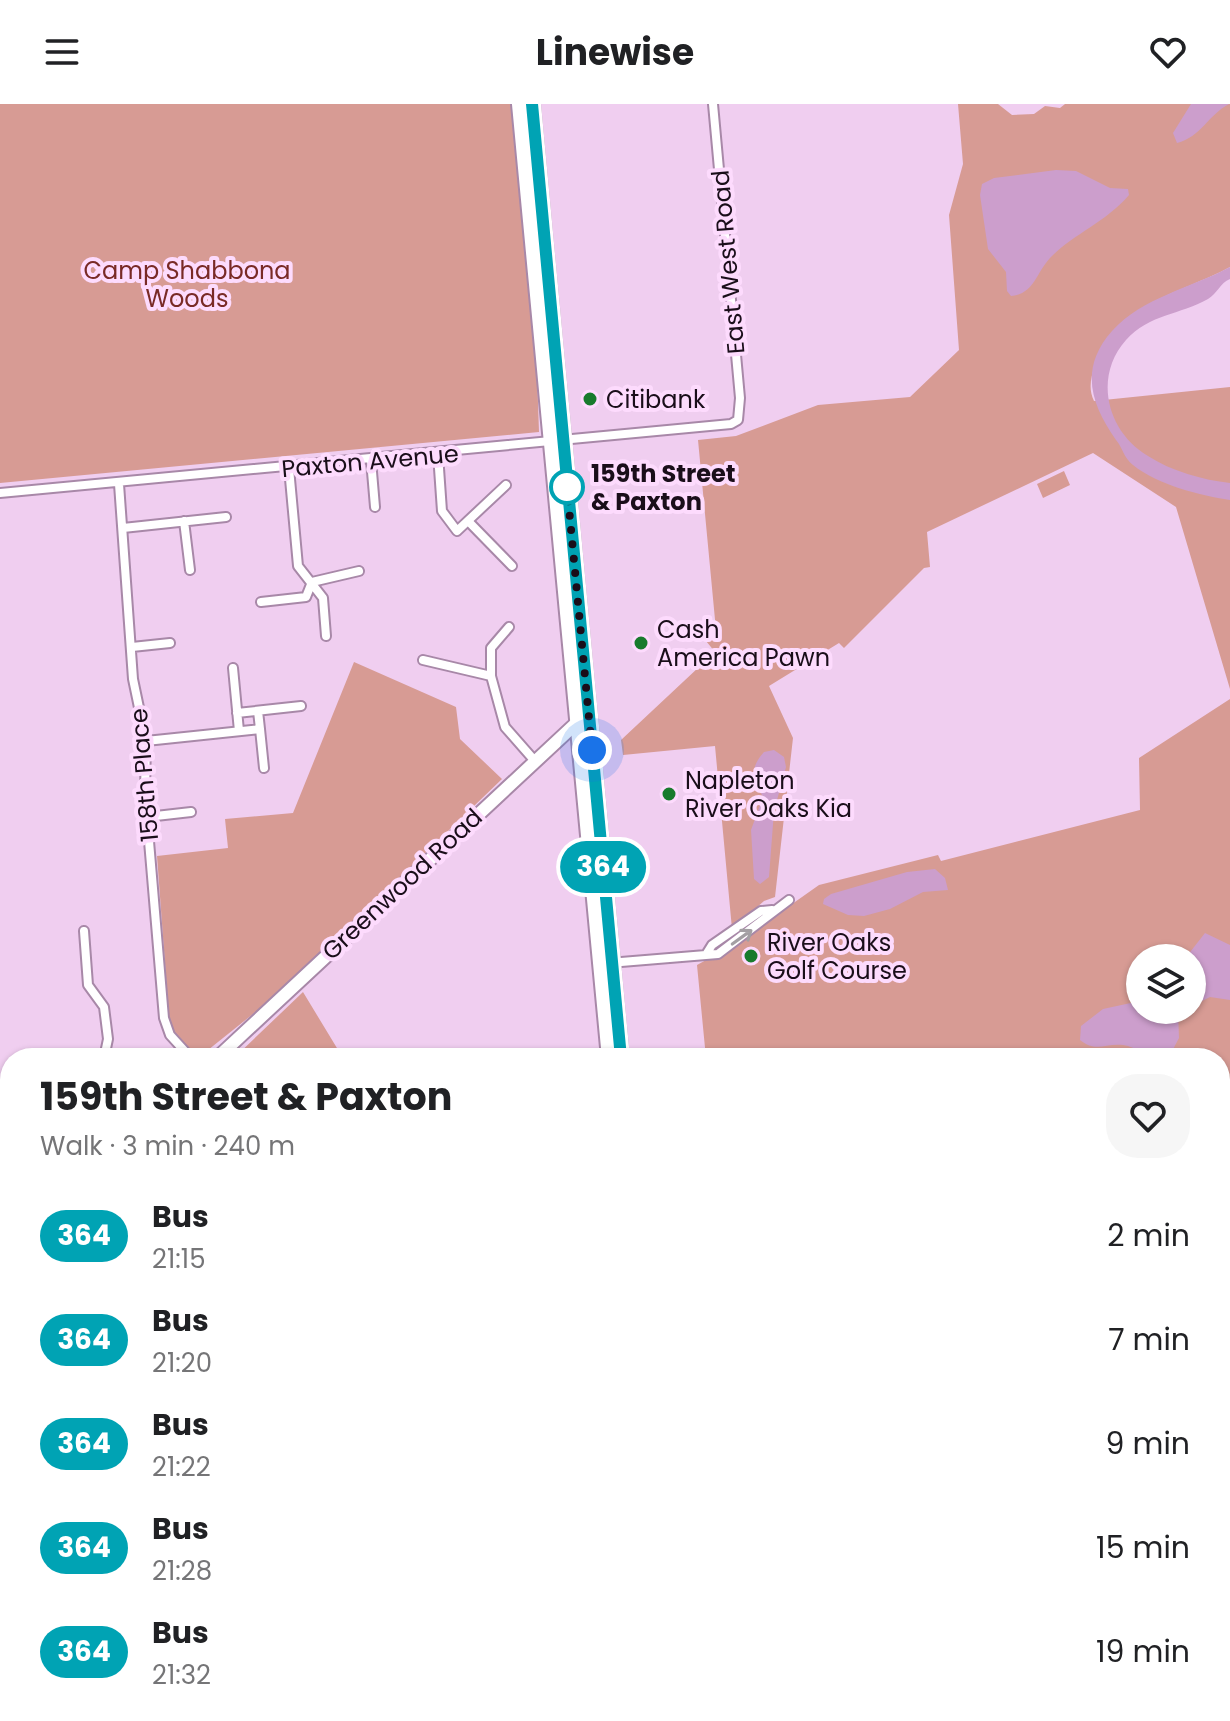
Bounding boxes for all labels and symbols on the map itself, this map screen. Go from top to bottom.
street label: East West Road [704,169,752,355]
park label: Camp Shabbona Woods [83,254,291,315]
place label: Citibank [606,383,706,416]
marker: Citibank [581,390,599,408]
street label: Paxton Avenue [280,437,460,485]
place label: 159th Street & Paxton [591,457,735,518]
marker: 159th Street & Paxton [550,470,584,504]
place label: Cash America Pawn [657,613,830,674]
marker: Cash America Pawn [632,634,650,652]
street label: 158th Place [122,707,166,843]
your location [572,730,612,770]
place label: Napleton River Oaks Kia [685,764,852,825]
marker: Napleton River Oaks Kia [660,785,678,803]
street label: Greenwood Road [315,801,489,967]
line badge: 364 [557,841,649,893]
place label: River Oaks Golf Course [767,926,907,987]
one-way arrow [731,929,752,946]
marker: River Oaks Golf Course [742,947,760,965]

